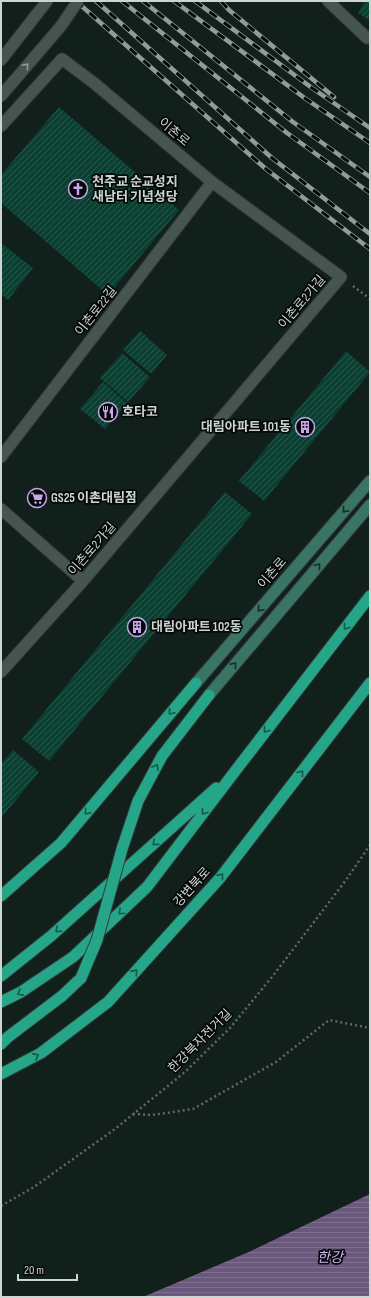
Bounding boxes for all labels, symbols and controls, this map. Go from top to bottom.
one-way arrow [22,63,29,71]
street label: 이촌로 [155,114,193,150]
place label: 천주교 순교성지 새남터 기념성당 [92,174,178,205]
church icon: 천주교 순교성지 새남터 기념성당 [67,178,89,200]
street label: 이촌로2가길 [275,272,329,332]
street label: 이촌로22길 [72,283,120,339]
restaurant icon: 호타코 [97,401,119,423]
place label: 호타코 [122,404,158,420]
building icon: 대림아파트 101동 [294,416,316,438]
place label: 대림아파트 101동 [201,419,291,435]
supermarket icon: GS25 이촌대림점 [26,487,48,509]
place label: GS25 이촌대림점 [51,490,137,506]
one-way arrow [342,506,349,513]
street label: 이촌로2가길 [65,519,119,579]
street label: 이촌로 [254,554,290,592]
one-way arrow [314,563,321,571]
one-way arrow [257,604,264,612]
building icon: 대림아파트 102동 [126,616,148,638]
place label: 대림아파트 102동 [151,619,242,635]
one-way arrow [344,623,351,630]
one-way arrow [230,662,237,670]
one-way arrow [168,708,175,715]
one-way arrow [264,725,271,732]
one-way arrow [152,764,159,771]
one-way arrow [296,770,303,777]
one-way arrow [84,807,91,814]
one-way arrow [201,808,209,815]
one-way arrow [152,838,160,846]
street label: 강변북로 [170,864,214,910]
one-way arrow [217,873,224,880]
one-way arrow [118,907,126,915]
one-way arrow [55,925,63,932]
one-way arrow [130,970,137,977]
one-way arrow [17,988,24,995]
street label: 한강북자전거길 [165,1006,235,1076]
one-way arrow [31,1053,39,1061]
water label: 한강 [317,1249,345,1266]
scale bar [18,1256,77,1282]
text: 20 m [24,1263,44,1278]

